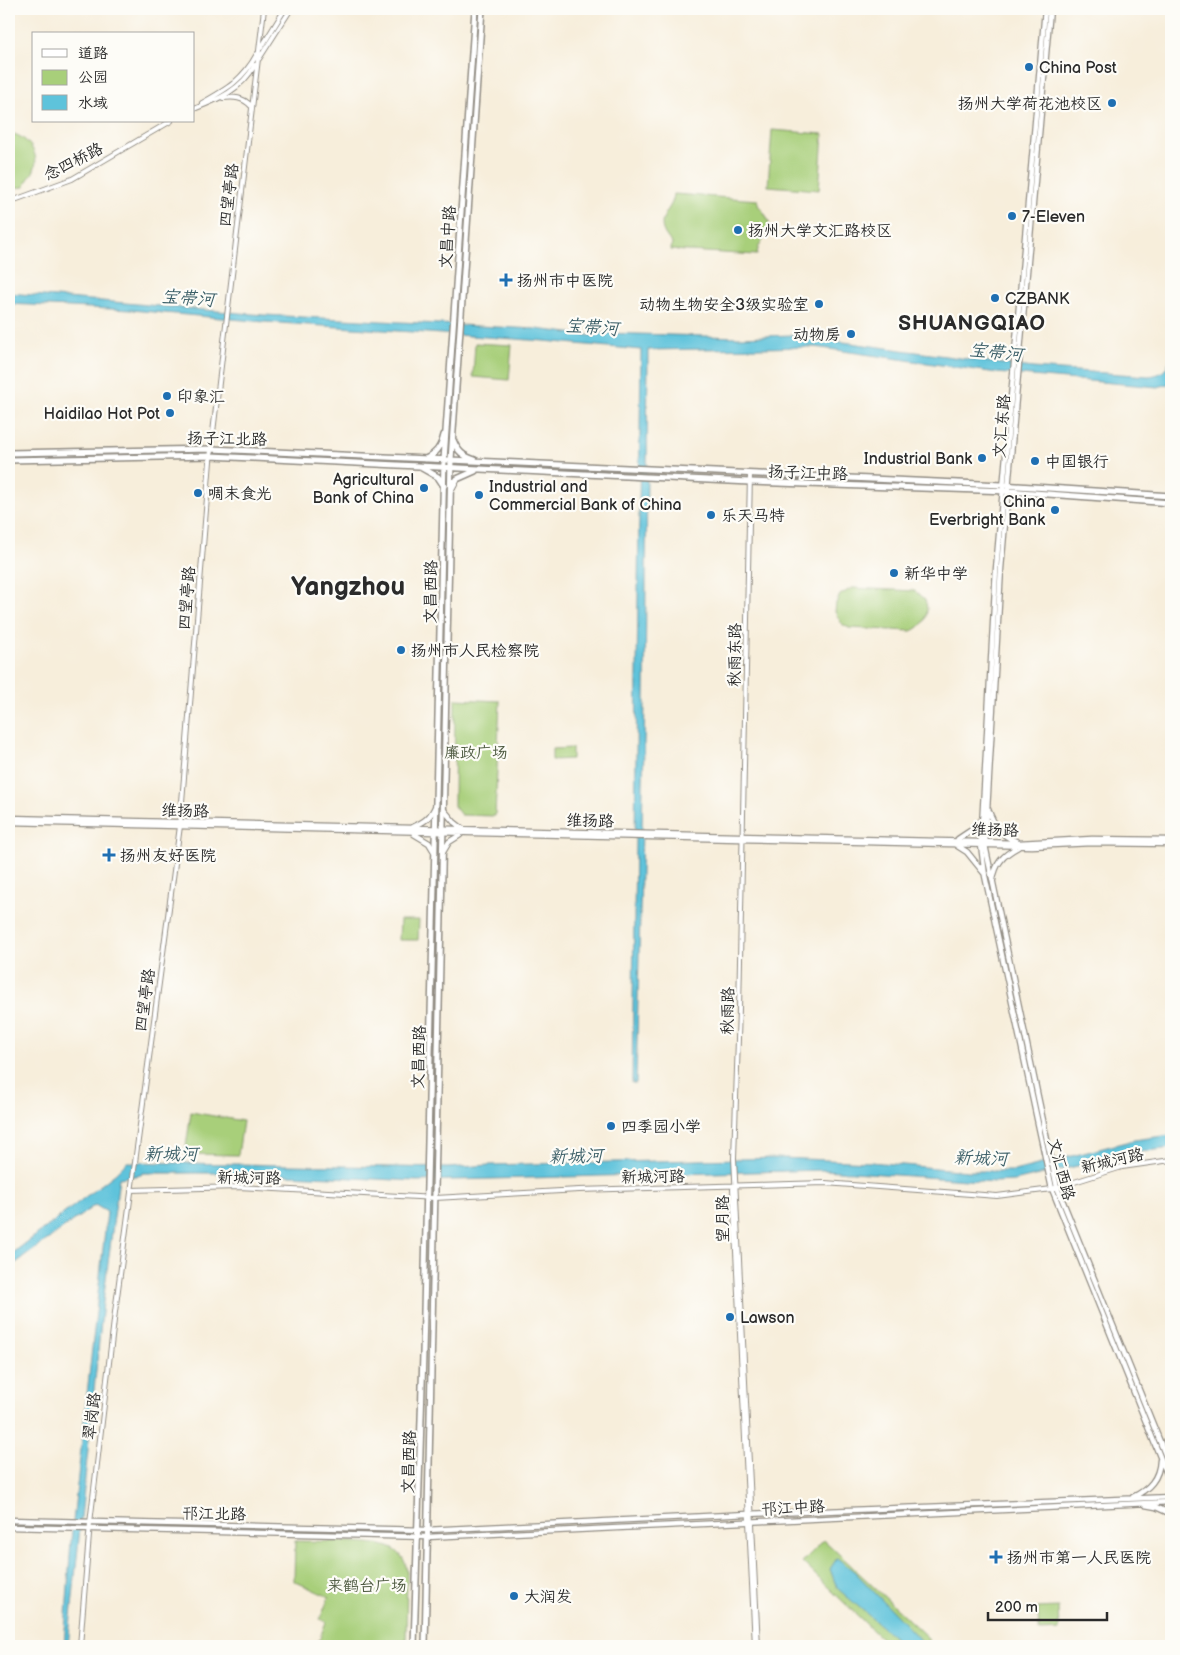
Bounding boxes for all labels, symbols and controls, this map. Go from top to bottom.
legend [32,32,195,122]
text: 道路 [78,44,108,63]
place label: China Post [1039,59,1117,78]
marker: China Post [1023,61,1035,73]
text: 公园 [78,68,108,87]
text: 水域 [78,94,108,113]
place label: 扬州大学荷花池校区 [958,95,1102,114]
marker: 扬州大学荷花池校区 [1106,97,1118,109]
street label: 念四桥路 [41,139,107,185]
street label: 四望亭路 [216,162,243,228]
street label: 文昌中路 [437,205,460,270]
place label: 7-Eleven [1022,208,1085,227]
marker: 7-Eleven [1006,210,1018,222]
place label: 扬州大学文汇路校区 [748,222,892,241]
marker: 扬州大学文汇路校区 [732,224,744,236]
place label: 扬州市中医院 [517,272,613,291]
marker: 扬州市中医院 [499,273,513,287]
water label: 宝带河 [160,286,219,311]
place label: CZBANK [1005,290,1070,309]
marker: CZBANK [989,292,1001,304]
place label: 动物生物安全3级实验室 [639,296,809,315]
marker: 动物生物安全3级实验室 [813,298,825,310]
district label: SHUANGQIAO [898,311,1046,336]
water label: 宝带河 [564,315,623,340]
place label: 动物房 [793,326,841,345]
marker: 动物房 [845,328,857,340]
water label: 宝带河 [968,339,1027,366]
place label: 印象汇 [177,388,225,407]
marker: 印象汇 [161,390,173,402]
street label: 文汇东路 [990,393,1015,459]
place label: Haidilao Hot Pot [44,405,160,424]
marker: Haidilao Hot Pot [164,407,176,419]
street label: 扬子江北路 [187,429,267,450]
place label: Industrial Bank [864,450,972,469]
marker: Industrial Bank [976,452,988,464]
place label: 中国银行 [1045,453,1109,472]
marker: 中国银行 [1029,455,1041,467]
street label: 扬子江中路 [768,463,848,484]
place label: Agricultural Bank of China [312,471,414,508]
place label: Industrial and Commercial Bank of China [489,478,682,515]
marker: Agricultural Bank of China [418,482,430,494]
place label: 啁末食光 [208,485,272,504]
marker: 啁末食光 [192,487,204,499]
marker: Industrial and Commercial Bank of China [473,489,485,501]
place label: China Everbright Bank [929,493,1045,530]
marker: China Everbright Bank [1049,504,1061,516]
place label: 乐天马特 [721,507,785,526]
marker: 乐天马特 [705,509,717,521]
street label: 文昌西路 [421,560,442,624]
street label: 四望亭路 [175,565,200,631]
place label: 新华中学 [904,565,968,584]
marker: 新华中学 [888,567,900,579]
district label: Yangzhou [291,572,405,603]
street label: 秋雨东路 [725,623,746,687]
place label: 扬州市人民检察院 [411,642,539,661]
marker: 扬州市人民检察院 [395,644,407,656]
park label: 廉政广场 [444,744,508,763]
street label: 维扬路 [161,802,209,821]
street label: 维扬路 [566,812,614,831]
street label: 维扬路 [971,820,1019,841]
place label: 扬州友好医院 [120,847,216,866]
marker: 扬州友好医院 [102,848,116,862]
street label: 四望亭路 [132,967,159,1033]
street label: 秋雨路 [719,987,738,1035]
street label: 文昌西路 [409,1025,430,1089]
place label: 四季园小学 [621,1118,701,1137]
marker: 四季园小学 [605,1120,617,1132]
street label: 文汇西路 [1043,1136,1078,1203]
water label: 新城河 [144,1144,201,1165]
water label: 新城河 [549,1145,606,1167]
street label: 新城河路 [1079,1145,1146,1178]
water label: 新城河 [954,1147,1011,1170]
street label: 新城河路 [621,1167,685,1188]
street label: 新城河路 [217,1168,281,1189]
street label: 望月路 [714,1195,733,1243]
place label: Lawson [740,1309,795,1328]
marker: Lawson [724,1311,736,1323]
street label: 翠岗路 [80,1391,105,1441]
street label: 文昌西路 [399,1430,420,1494]
street label: 邗江中路 [761,1497,826,1520]
street label: 邗江北路 [182,1504,246,1525]
place label: 扬州市第一人民医院 [1007,1549,1151,1568]
marker: 扬州市第一人民医院 [989,1550,1003,1564]
park label: 来鹤台广场 [327,1577,407,1596]
place label: 大润发 [524,1588,572,1607]
marker: 大润发 [508,1590,520,1602]
scale bar [988,1590,1106,1622]
text: 200 m [995,1598,1038,1617]

